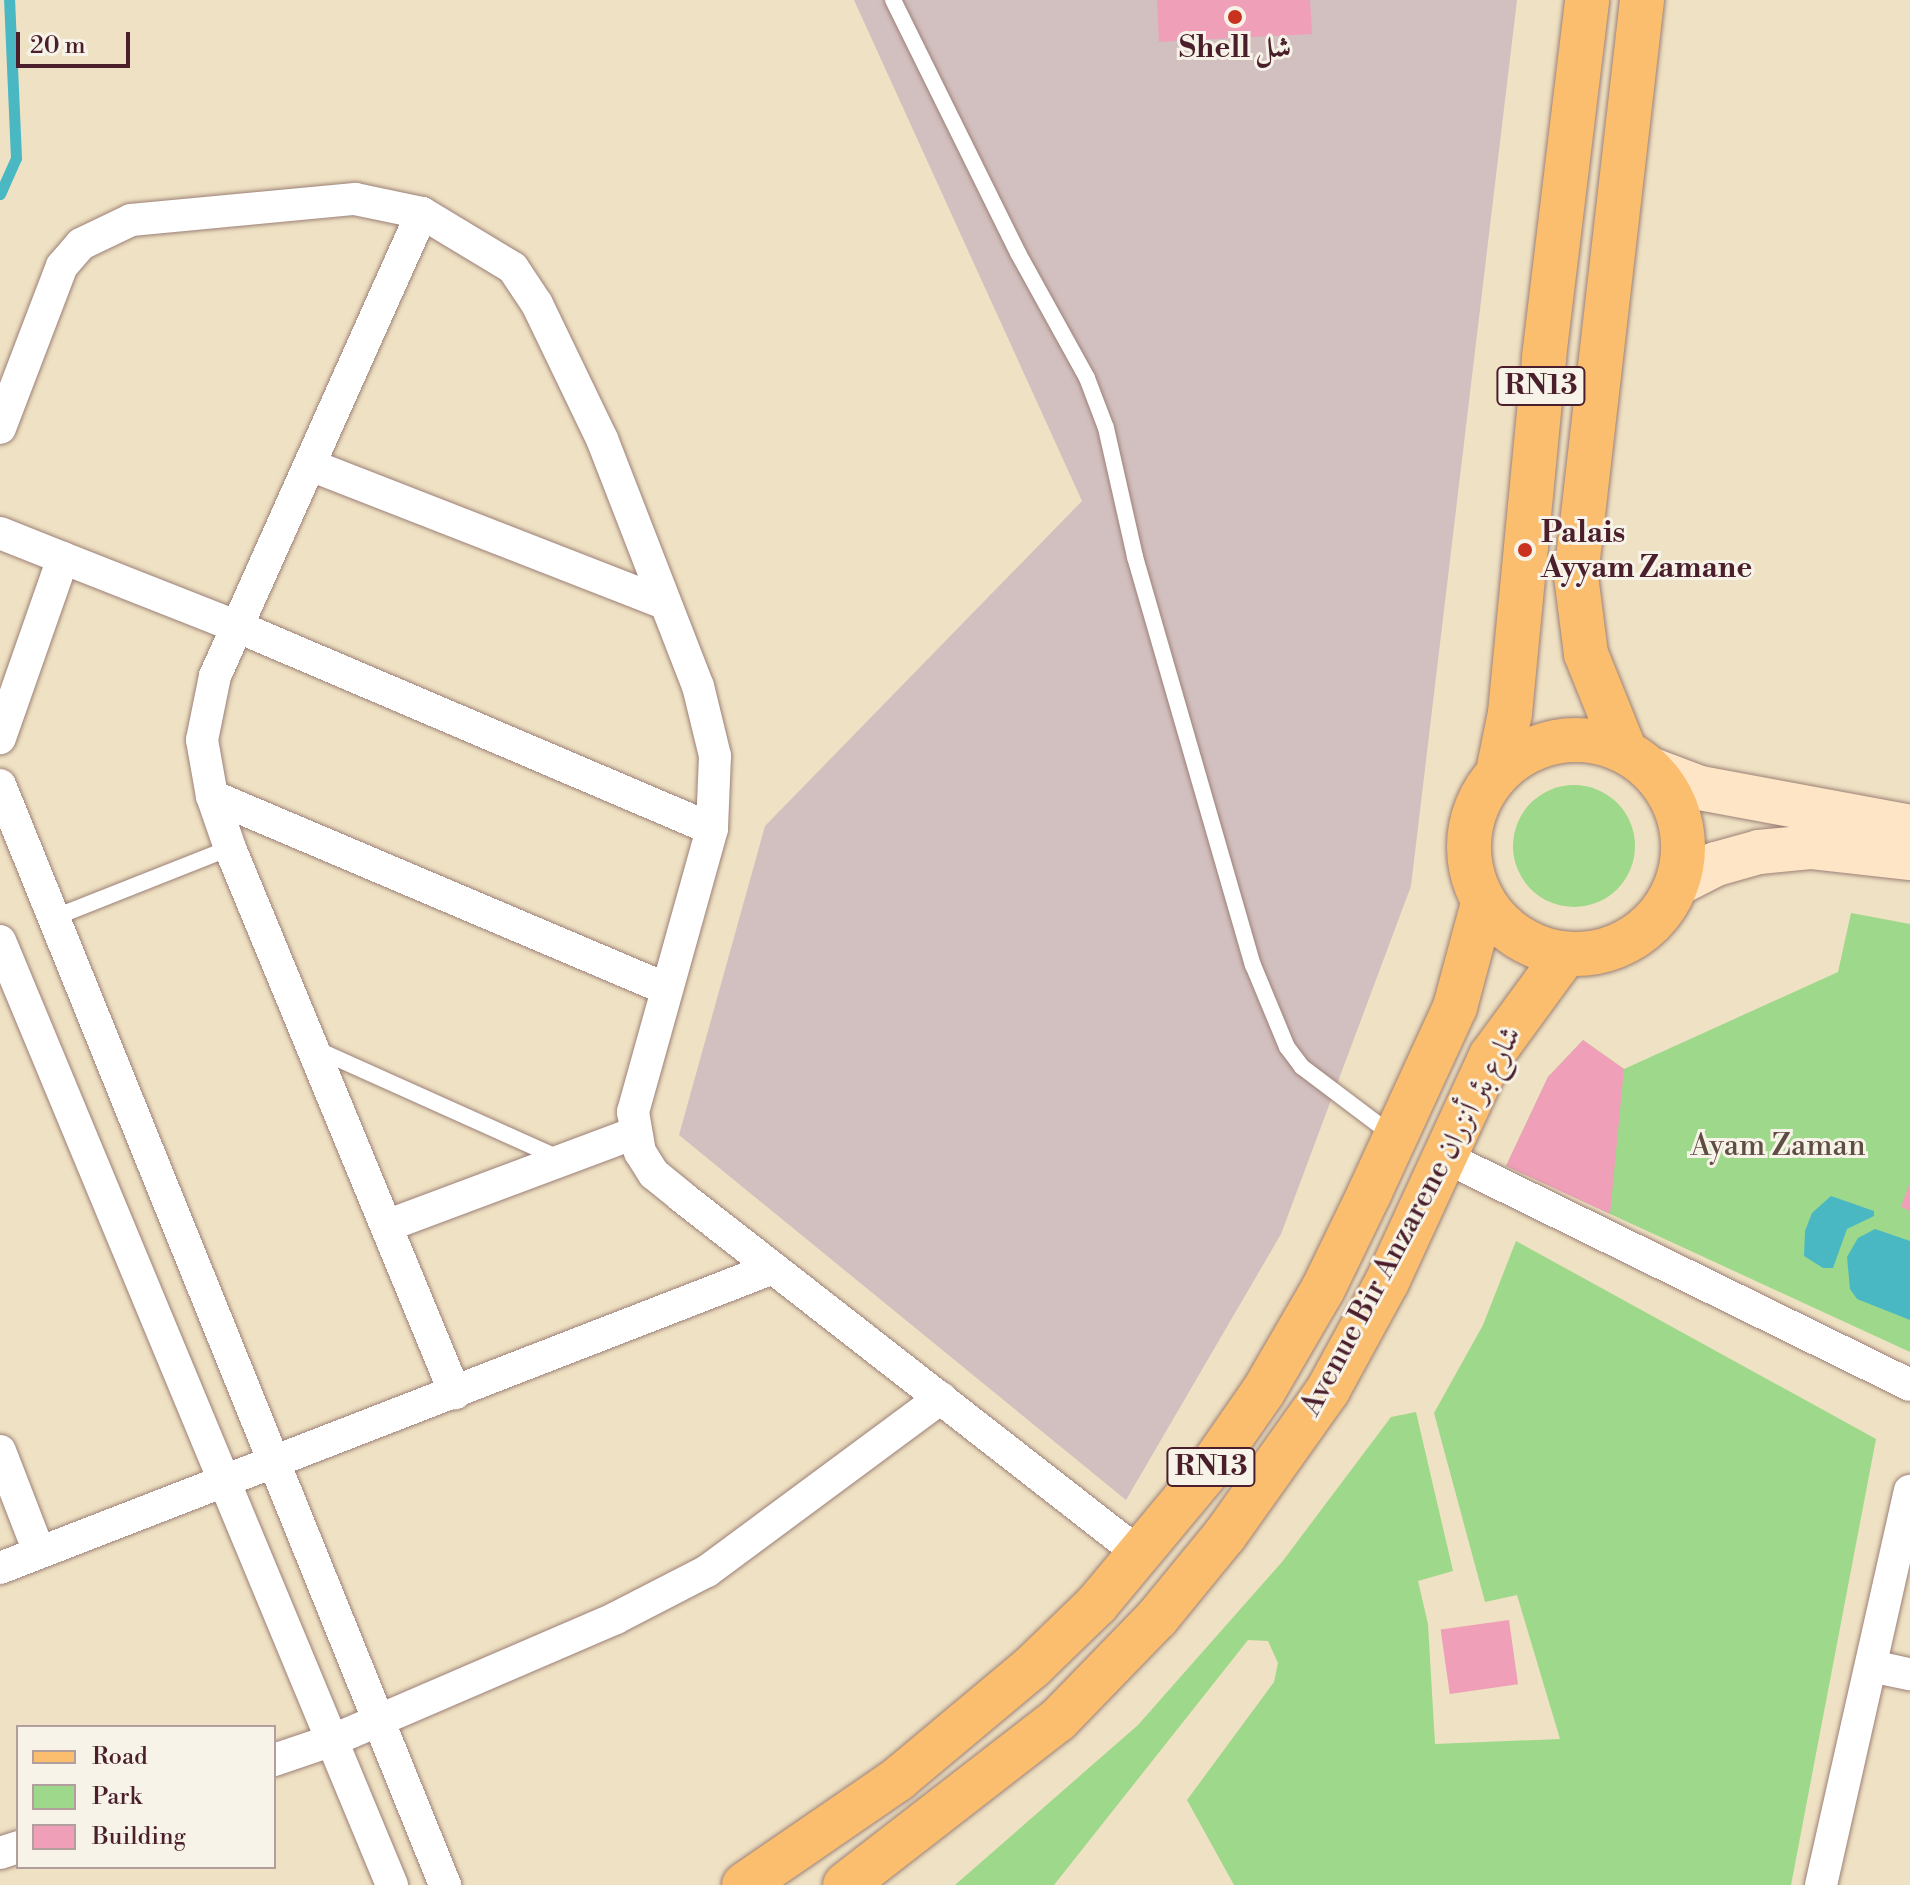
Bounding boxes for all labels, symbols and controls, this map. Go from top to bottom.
marker: Shell شل [1226,8,1244,26]
scale bar [20,16,134,66]
place label: Shell شل [1179,30,1291,66]
text: 20 m [30,31,86,61]
road number: RN13 [1495,362,1587,410]
place label: Palais Ayyam Zamane [1541,515,1752,586]
marker: Palais Ayyam Zamane [1516,541,1534,559]
street label: Avenue Bir Anzarene شارع بئر أنزران [1293,1020,1529,1422]
park label: Ayam Zaman [1690,1128,1866,1164]
road number: RN13 [1165,1443,1257,1491]
legend [16,1725,276,1869]
text: Road [92,1742,148,1772]
text: Park [92,1782,142,1812]
text: Building [92,1822,186,1852]

